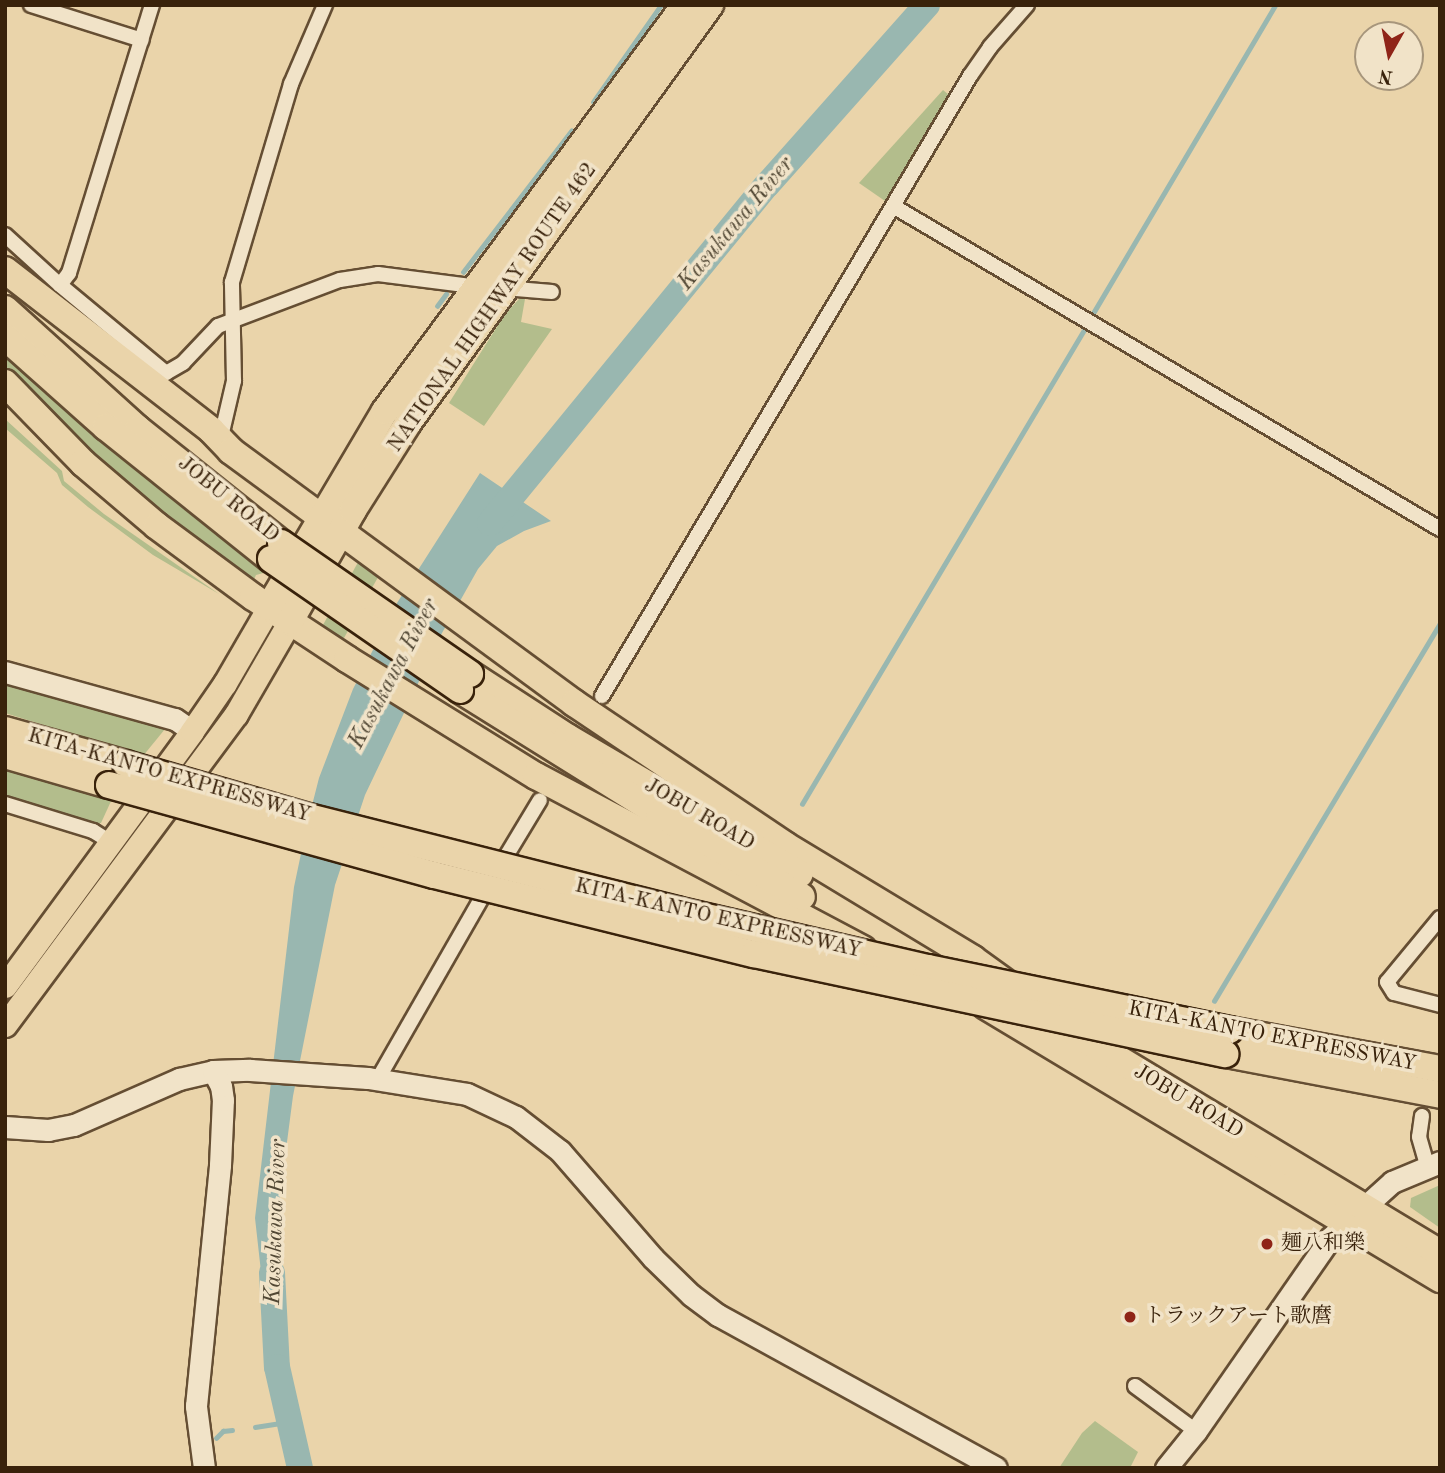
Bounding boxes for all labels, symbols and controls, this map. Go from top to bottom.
north arrow [1354,21,1424,91]
text: N [1377,65,1395,86]
water label: Kasukawa River [672,152,800,296]
street label: NATIONAL HIGHWAY ROUTE 462 [383,159,603,457]
street label: JOBU ROAD [172,451,284,549]
water label: Kasukawa River [343,594,445,754]
street label: KITA-KANTO EXPRESSWAY [25,723,313,829]
street label: JOBU ROAD [639,773,759,857]
street label: KITA-KANTO EXPRESSWAY [572,874,864,964]
street label: KITA-KANTO EXPRESSWAY [1126,997,1418,1077]
street label: JOBU ROAD [1129,1059,1247,1145]
water label: Kasukawa River [259,1139,293,1305]
place label: 麺八和樂 [1281,1231,1365,1257]
marker: 麺八和樂 [1259,1236,1275,1252]
place label: トラックアート歌麿 [1144,1304,1332,1330]
marker: トラックアート歌麿 [1122,1309,1138,1325]

